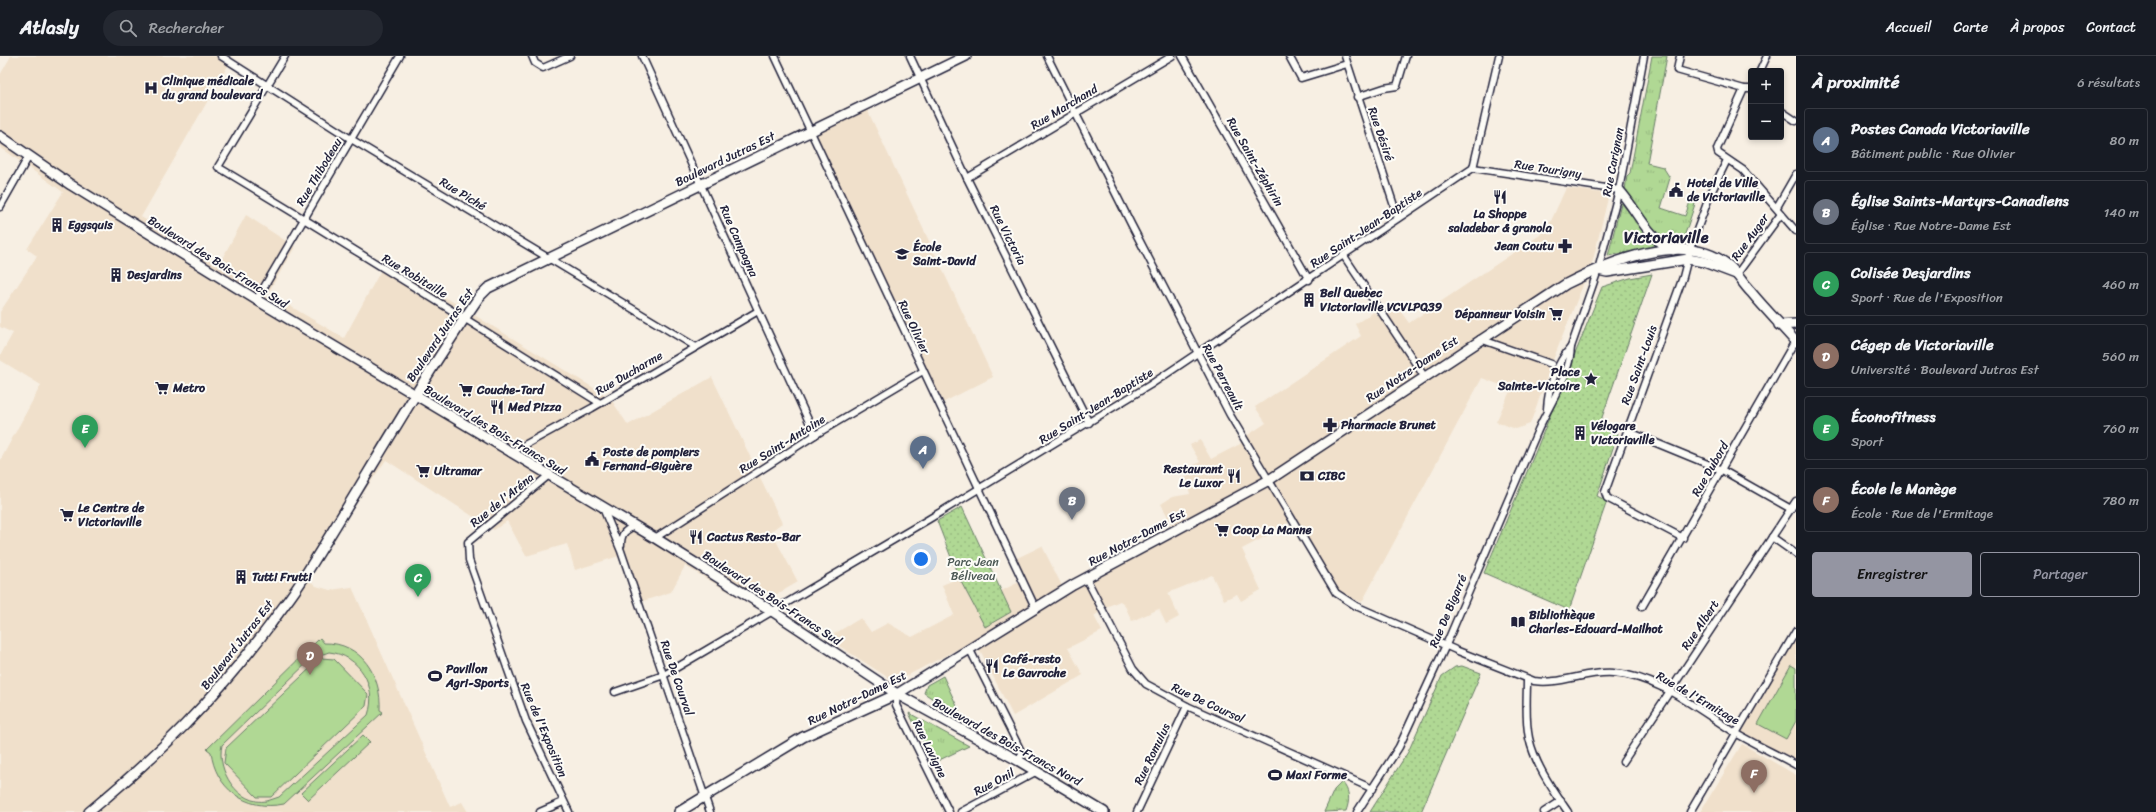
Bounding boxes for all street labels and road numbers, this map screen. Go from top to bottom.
street label: Rue Marchand [1026,78,1103,136]
street label: Rue Désiré [1361,104,1401,164]
street label: Rue Saint-Zéphirin [1220,113,1290,211]
street label: Boulevard Jutras Est [671,125,780,193]
street label: Rue Carignan [1596,125,1631,198]
street label: Rue Thibodeau [290,133,348,210]
street label: Rue Tourigny [1513,153,1584,185]
street label: Rue Piché [435,171,491,217]
street label: Rue Saint-Jean-Baptiste [1305,182,1427,274]
street label: Rue Victoria [983,201,1033,269]
street label: Rue Campagna [713,202,765,281]
street label: Rue Auger [1725,208,1776,265]
street label: Boulevard des Bois-Francs Sud [143,210,293,315]
street label: Rue Robitaille [378,248,452,304]
street label: Boulevard Jutras Est [400,283,480,386]
street label: Rue Olivier [892,296,937,359]
street label: Rue Saint-Louis [1614,322,1664,408]
street label: Rue Notre-Dame Est [1361,330,1463,408]
street label: Rue Perreault [1196,340,1250,414]
street label: Rue Ducharme [591,345,667,401]
street label: Rue Saint-Jean-Baptiste [1034,362,1158,450]
street label: Boulevard des Bois-Francs Sud [420,379,571,482]
street label: Rue Saint-Antoine [734,408,830,479]
street label: Rue Dubord [1685,437,1735,501]
street label: Rue de l'Aréna [465,467,539,533]
street label: Rue Notre-Dame Est [1084,502,1190,572]
street label: Boulevard des Bois-Francs Sud [698,544,847,652]
street label: Rue De Bigarré [1423,571,1473,651]
street label: Boulevard Jutras Est [195,594,280,695]
street label: Rue Albert [1675,595,1725,655]
street label: Rue De Courval [654,637,700,719]
street label: Rue Notre-Dame Est [804,664,910,732]
street label: Rue de l'Ermitage [1652,665,1744,731]
street label: Rue De Coursol [1168,676,1249,730]
street label: Rue de l'Exposition [514,679,574,781]
street label: Boulevard des Bois-Francs Nord [928,692,1087,793]
street label: Rue Lavigne [906,716,954,782]
street label: Rue Romulus [1128,719,1177,789]
street label: Rue Onil [969,762,1019,802]

